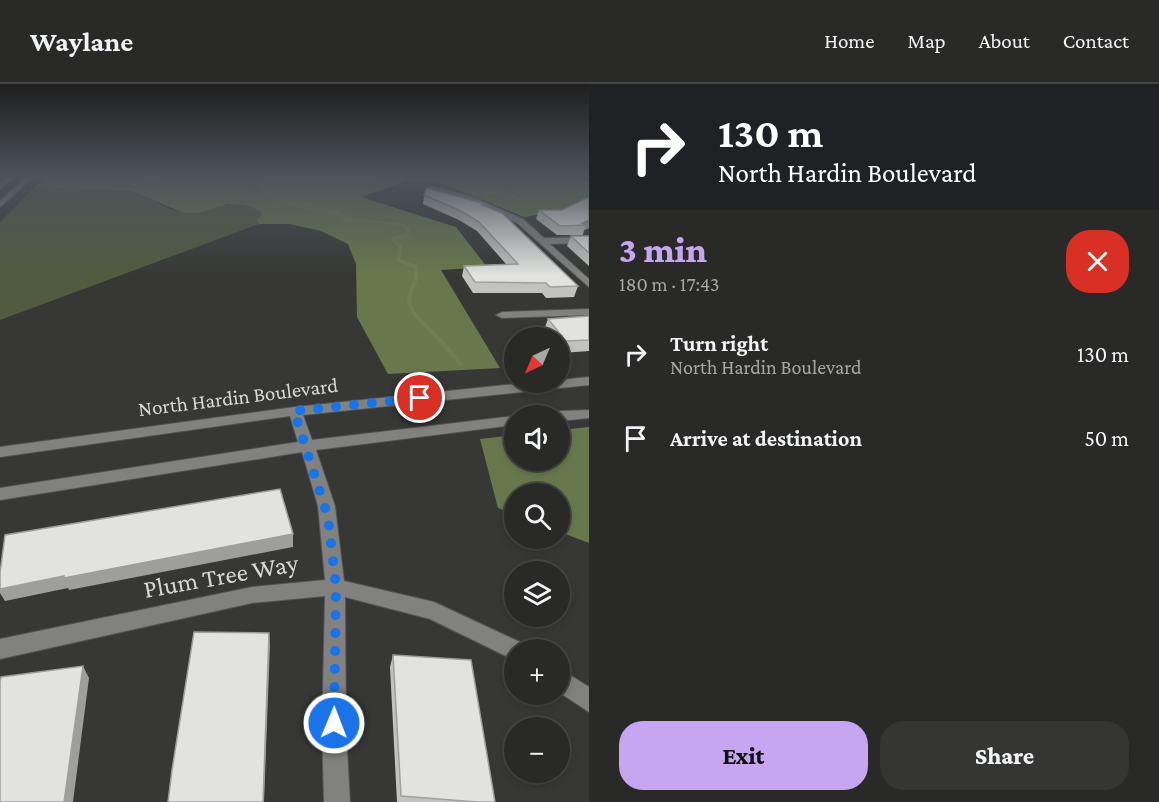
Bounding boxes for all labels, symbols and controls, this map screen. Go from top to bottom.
text: Waylane [30,26,133,57]
text: Home [824,29,874,53]
text: Map [907,29,946,53]
text: About [979,29,1030,53]
text: Contact [1063,29,1129,53]
icon: right [619,108,697,186]
text: 130 m [718,109,823,156]
text: North Hardin Boulevard [718,158,977,188]
text: 3 min [619,230,707,270]
button: close [1066,230,1129,293]
text: 180 m · 17:43 [619,273,720,295]
north arrow [504,327,570,393]
map controls [504,327,570,783]
text: Turn right [670,331,768,356]
icon: right [619,338,652,371]
text: 130 m [1077,342,1129,367]
text: North Hardin Boulevard [670,356,862,378]
pin [394,372,445,423]
street label: North Hardin Boulevard [137,373,339,421]
icon: arrive [403,381,436,414]
button: sound [504,405,570,471]
icon: arrive [619,422,652,455]
text: Arrive at destination [670,426,862,451]
text: 50 m [1084,426,1129,451]
button: search [504,483,570,549]
street label: Plum Tree Way [141,548,302,604]
button: layers [504,561,570,627]
button: + [504,639,570,705]
position arrow [302,691,366,755]
button: − [504,717,570,783]
button: Exit [619,721,868,790]
button: Share [880,721,1129,790]

